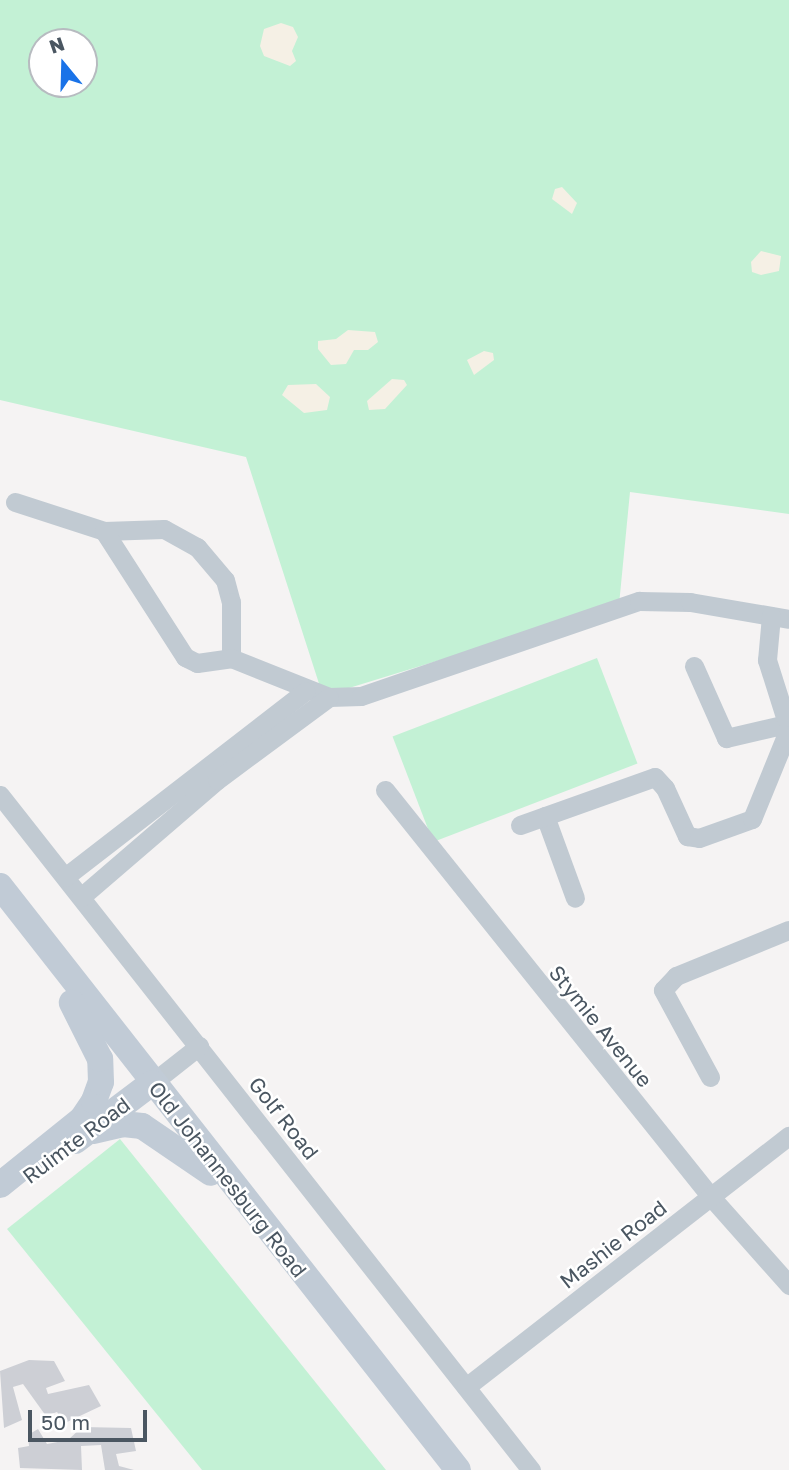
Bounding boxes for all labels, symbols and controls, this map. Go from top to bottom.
north arrow [28,28,98,98]
text: N [46,31,67,58]
street label: Stymie Avenue [544,960,658,1092]
street label: Golf Road [244,1072,324,1164]
street label: Old Johannesburg Road [144,1076,312,1282]
street label: Ruimte Road [17,1091,135,1189]
street label: Mashie Road [555,1195,671,1293]
scale bar [32,1396,150,1440]
text: 50 m [41,1409,90,1435]

